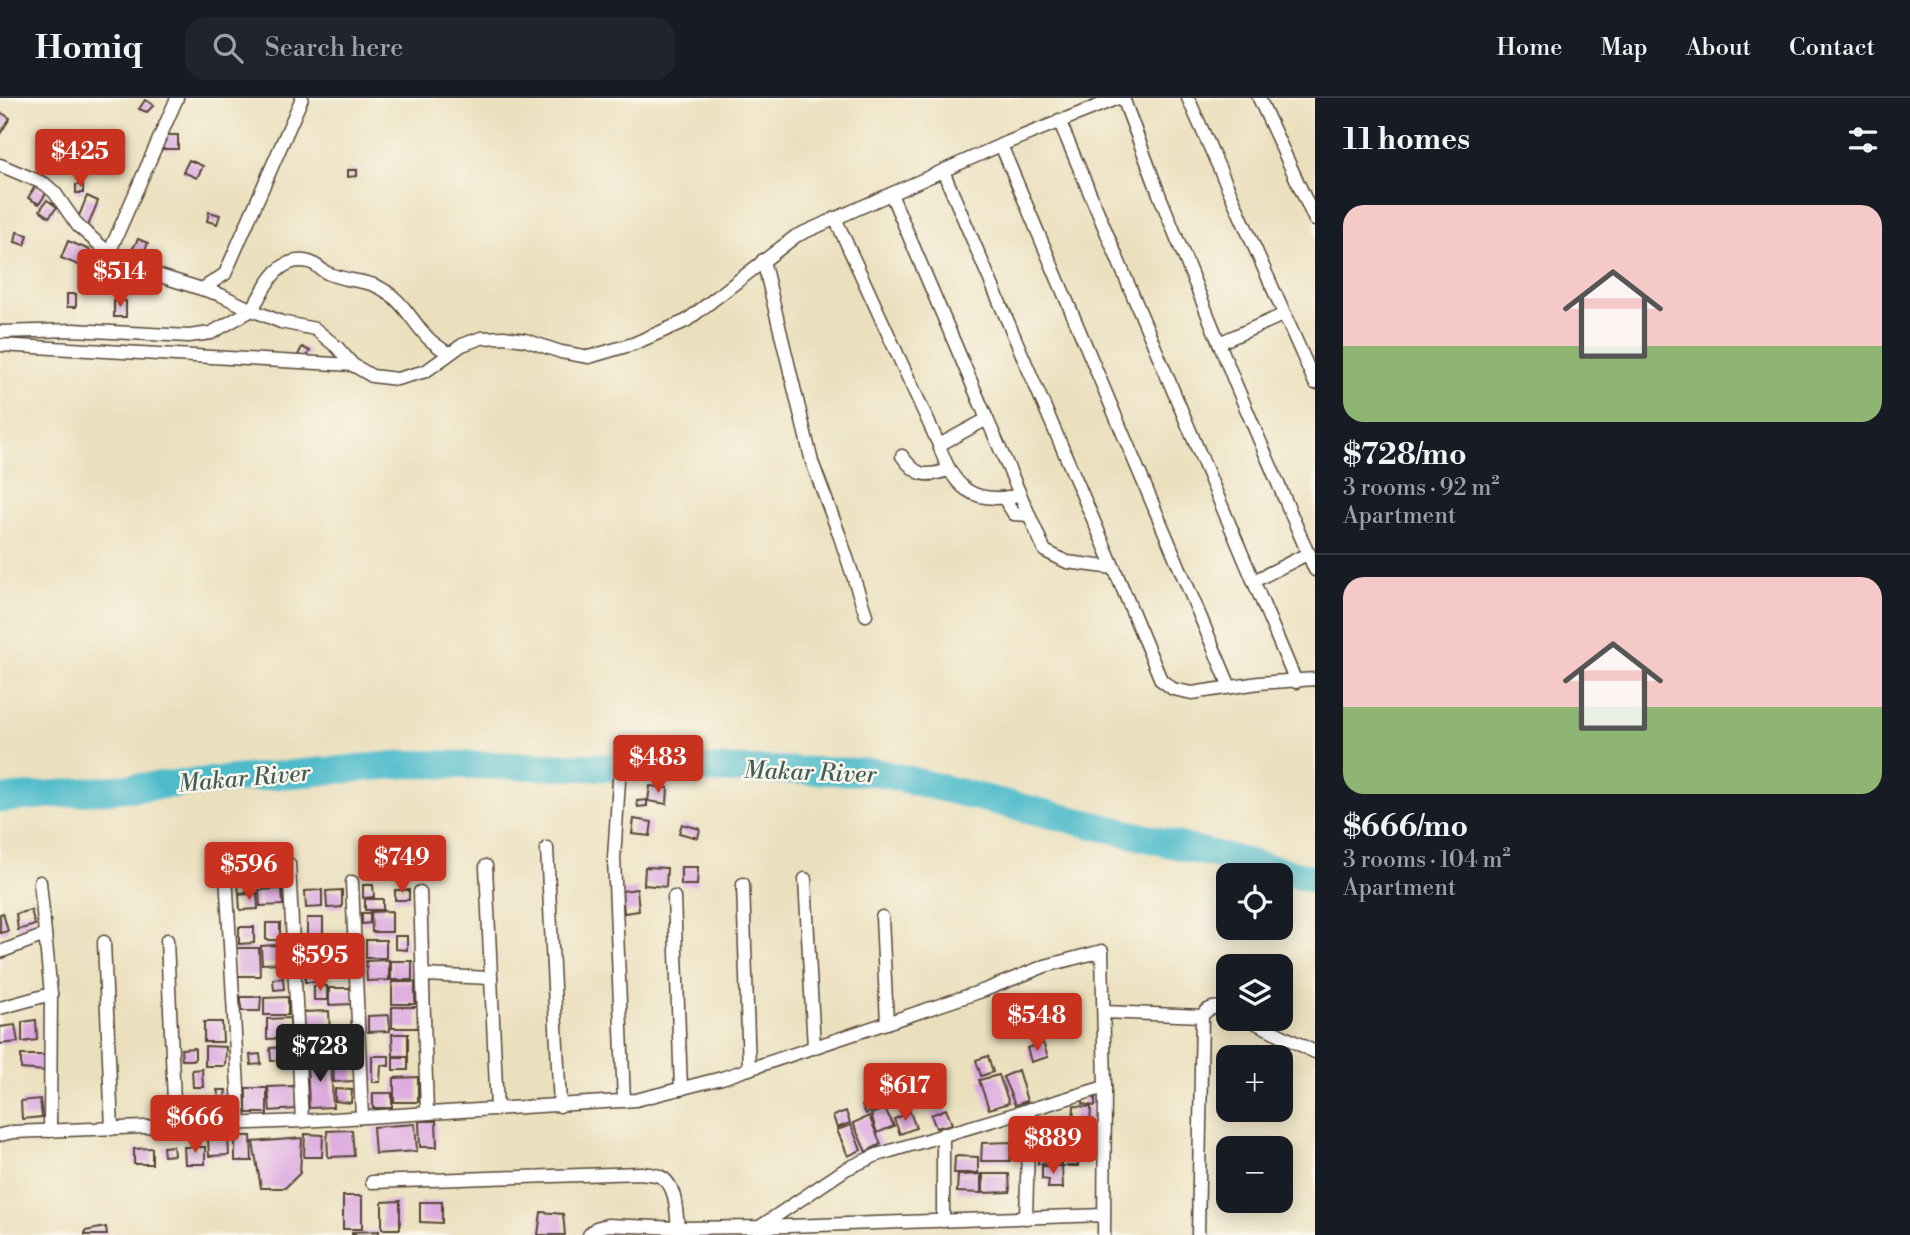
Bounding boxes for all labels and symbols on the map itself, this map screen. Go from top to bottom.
pin: $425 [39,130,121,189]
pin: $514 [79,250,161,309]
pin: $483 [617,736,699,795]
water label: Makar River [743,756,878,790]
water label: Makar River [177,758,312,800]
pin: $749 [361,836,443,895]
pin: $596 [208,842,290,902]
pin: $595 [279,934,361,993]
pin: $548 [996,993,1078,1053]
pin: $728 [279,1024,361,1084]
pin: $617 [864,1063,946,1123]
pin: $666 [154,1096,236,1155]
pin: $889 [1012,1116,1094,1176]

